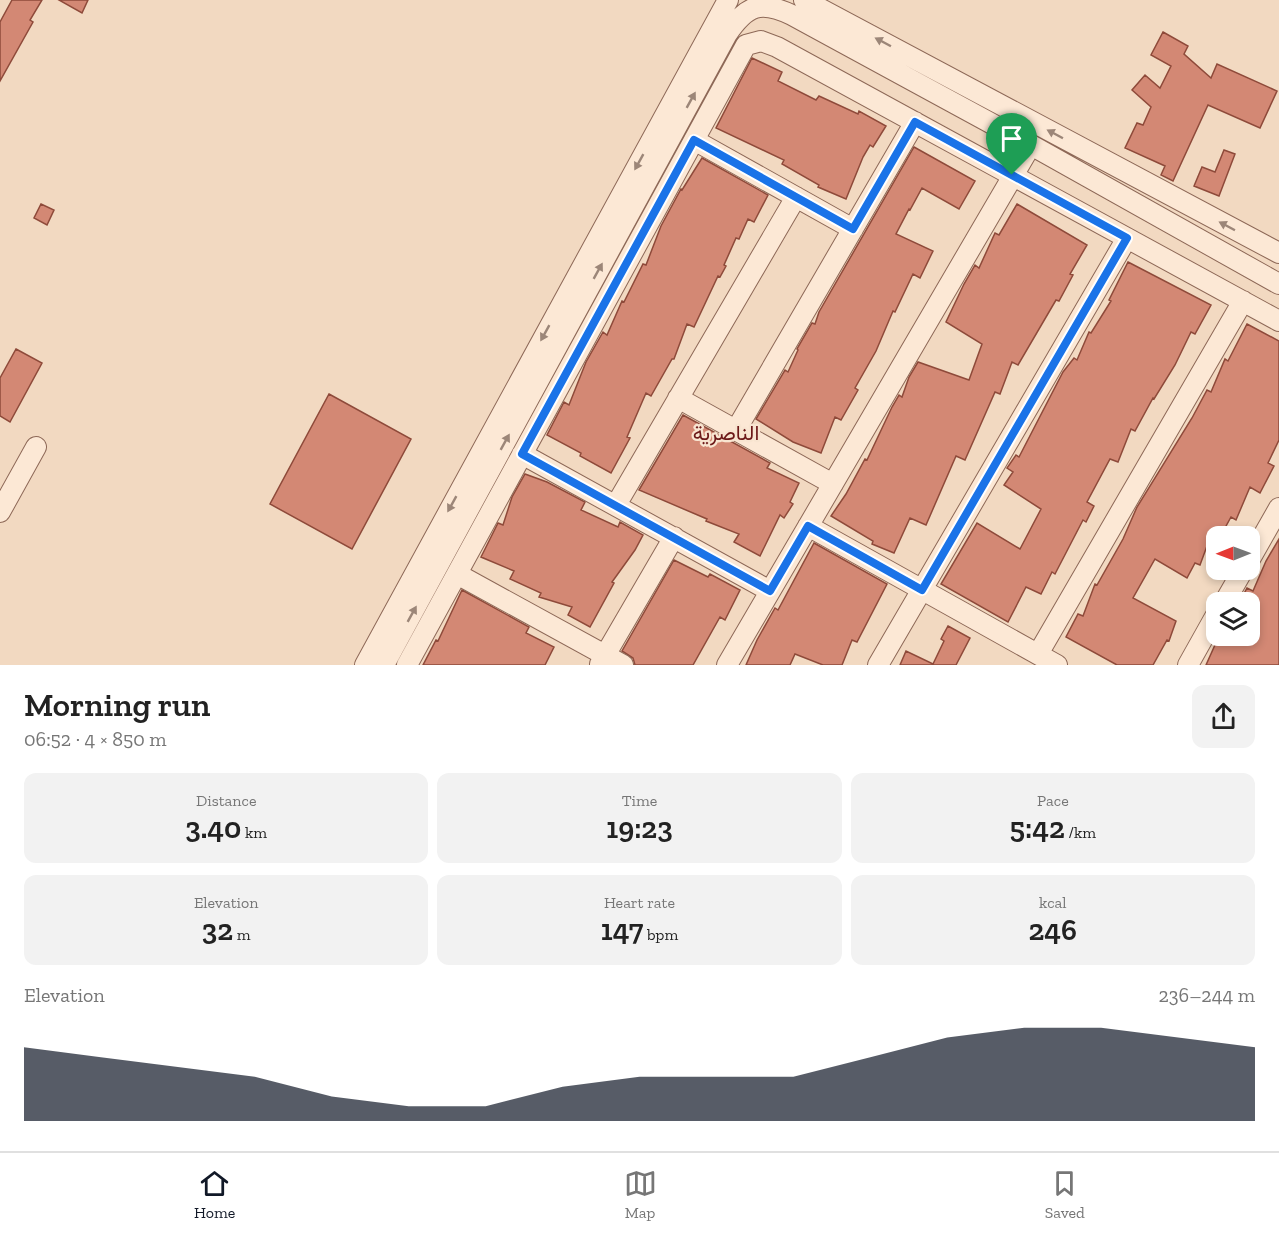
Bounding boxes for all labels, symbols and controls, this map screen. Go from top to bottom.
one-way arrow [874,37,891,47]
one-way arrow [686,91,696,108]
pin [986,113,1037,175]
icon: arrive [995,122,1028,155]
one-way arrow [1047,129,1064,139]
one-way arrow [634,153,644,170]
one-way arrow [1219,221,1236,230]
one-way arrow [593,262,603,279]
one-way arrow [540,325,550,342]
district label: الناصرية [693,420,759,446]
one-way arrow [500,433,510,450]
one-way arrow [447,496,457,513]
north arrow [1206,526,1260,580]
map controls [1206,526,1260,646]
button: layers [1206,592,1260,646]
one-way arrow [407,605,417,622]
text: Morning run [24,685,210,724]
button: share [1192,685,1255,748]
text: 06:52 · 4 × 850 m [24,727,167,751]
text: Distance [196,791,256,810]
text: Time [622,791,657,810]
text: Pace [1037,791,1069,810]
text: 3.40 [185,810,241,846]
text: 19:23 [606,810,673,846]
text: 5:42 [1010,810,1065,846]
text: km [241,823,267,842]
text: /km [1065,823,1096,842]
text: Elevation [194,893,258,912]
text: Heart rate [604,893,675,912]
text: kcal [1039,893,1067,912]
text: 32 [202,912,233,948]
text: 147 [601,912,643,948]
text: 246 [1029,912,1077,948]
text: m [233,925,251,944]
text: bpm [643,925,678,944]
text: Elevation [24,983,105,1007]
text: 236–244 m [1158,983,1255,1007]
tab: Home [194,1167,235,1222]
tab: Map [624,1167,657,1222]
tab: Saved [1045,1167,1085,1222]

